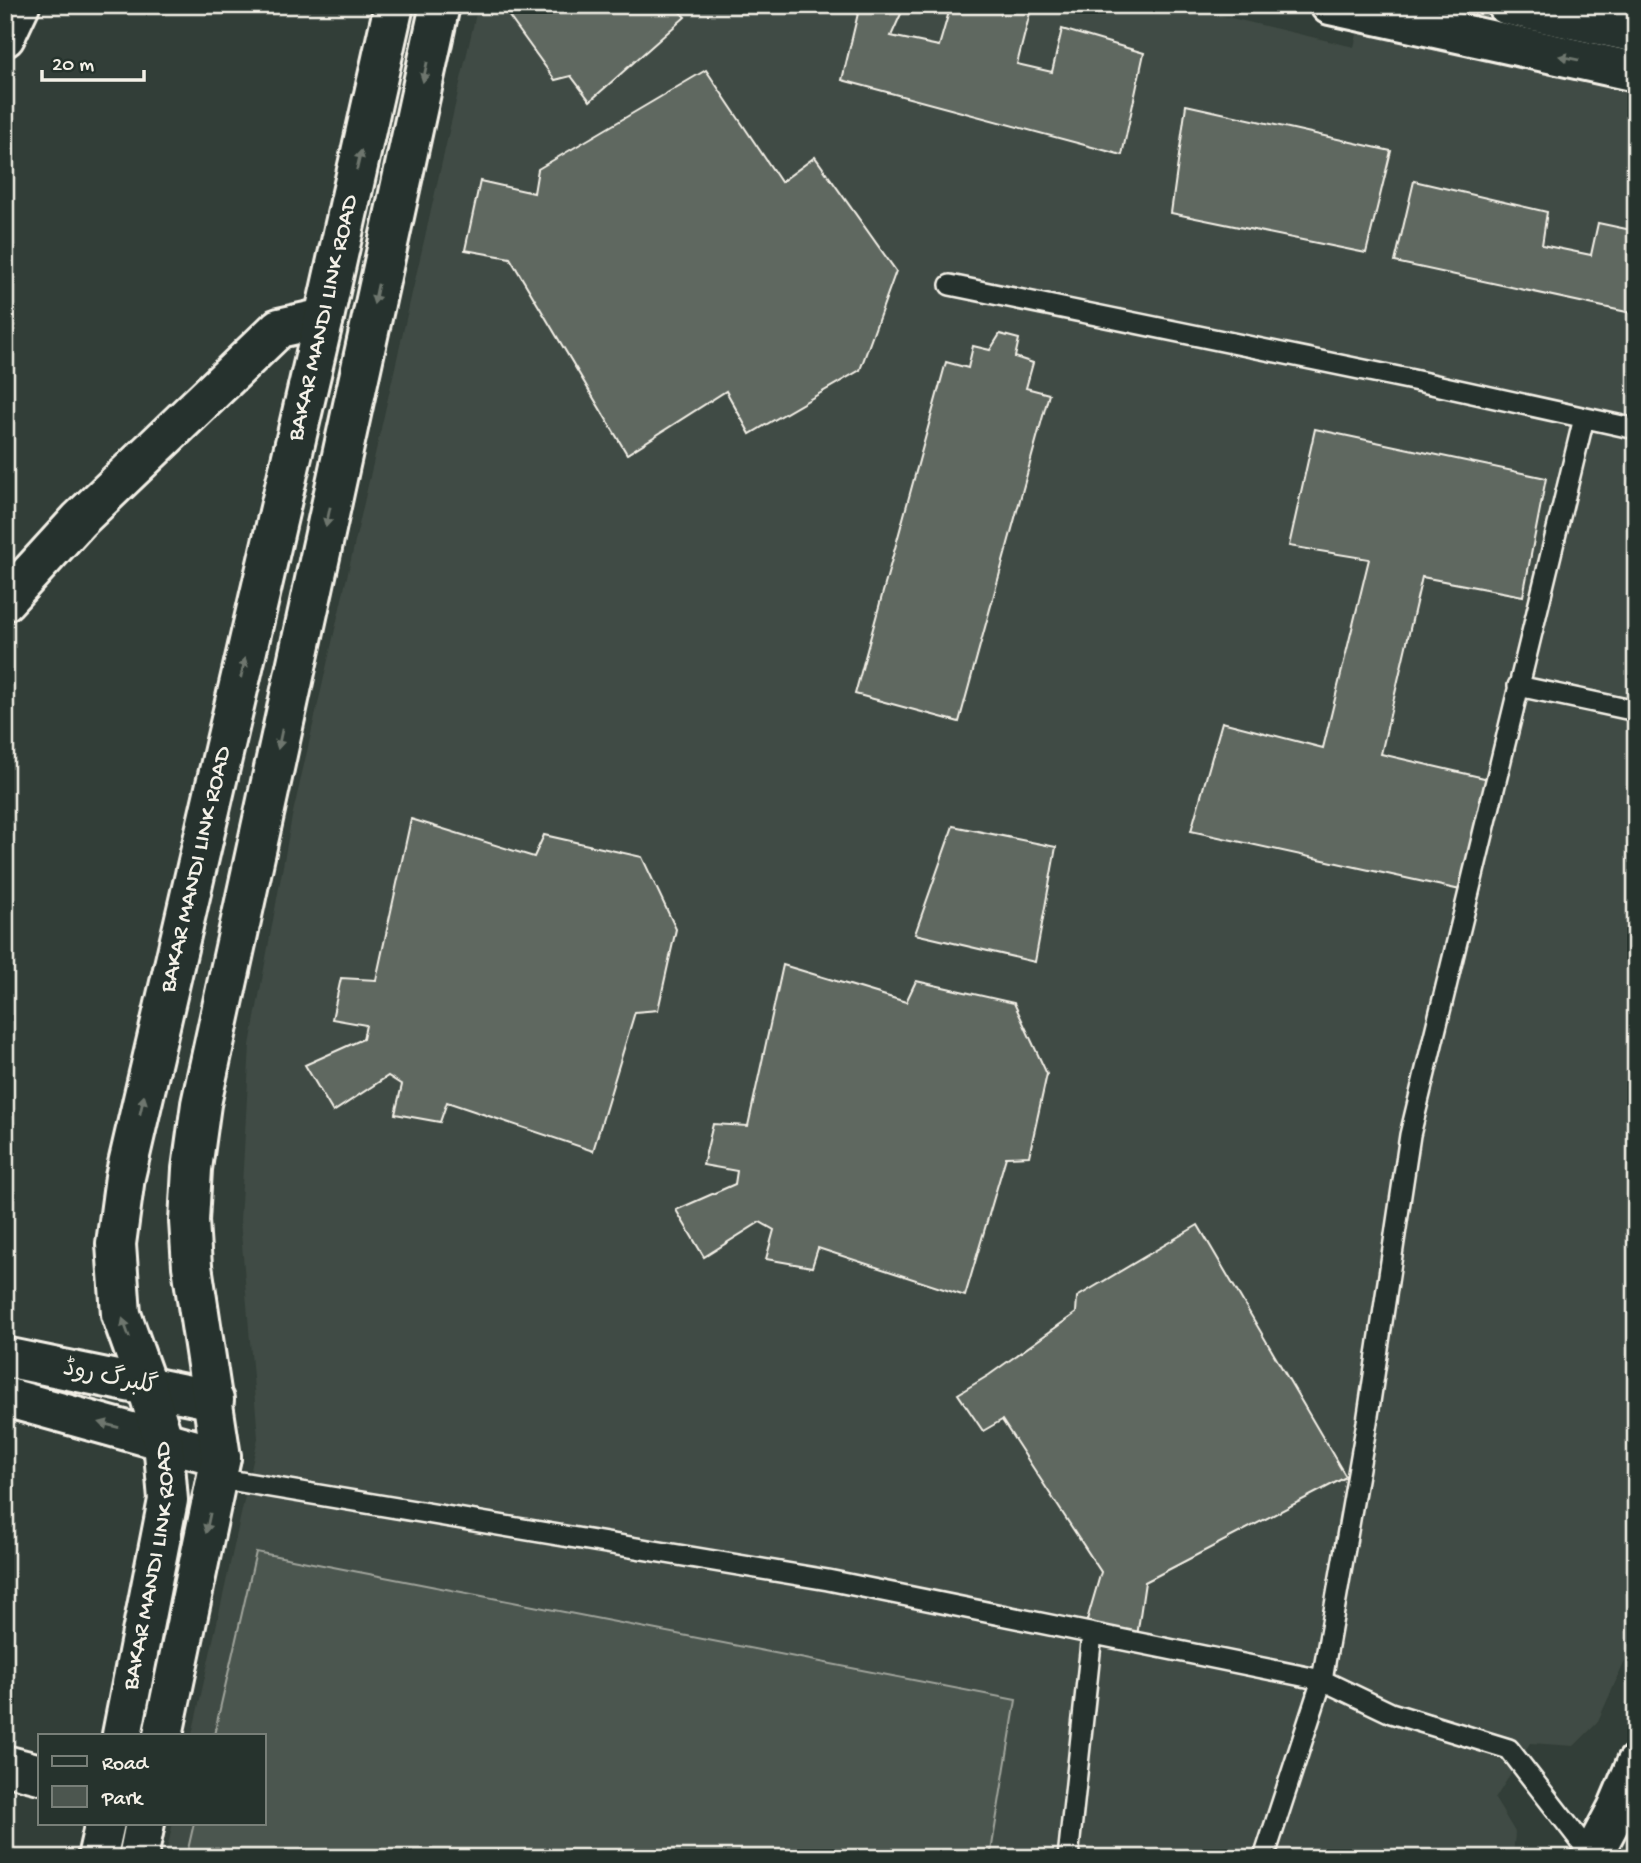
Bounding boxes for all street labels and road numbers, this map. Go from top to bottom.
street label: BAKAR MANDI LINK ROAD [281,192,366,445]
street label: BAKAR MANDI LINK ROAD [153,743,239,996]
street label: گلبرگ روڈ [60,1352,160,1403]
street label: BAKAR MANDI LINK ROAD [116,1440,183,1693]

